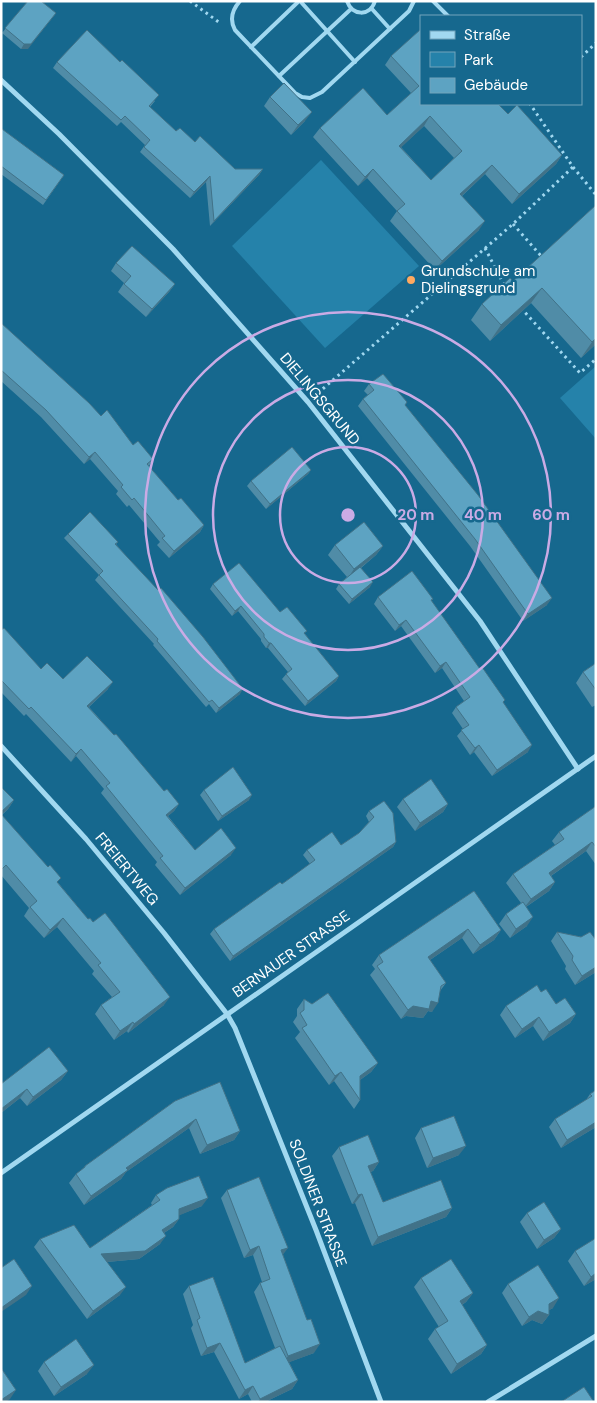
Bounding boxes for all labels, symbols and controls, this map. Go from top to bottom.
legend [420,15,582,105]
text: Straße [464,25,511,45]
text: Park [464,50,494,70]
text: Gebäude [464,75,528,95]
place label: Grundschule am Dielingsgrund [421,261,535,298]
marker: Grundschule am Dielingsgrund [405,274,417,286]
street label: DIELINGSGRUND [275,349,365,449]
text: 20 m [398,505,434,525]
text: 40 m [464,505,502,525]
text: 60 m [532,505,570,525]
centre of rings [339,506,357,524]
street label: FREIERTWEG [91,828,163,910]
street label: BERNAUER STRASSE [228,906,354,1002]
street label: SOLDINER STRASSE [284,1136,352,1270]

